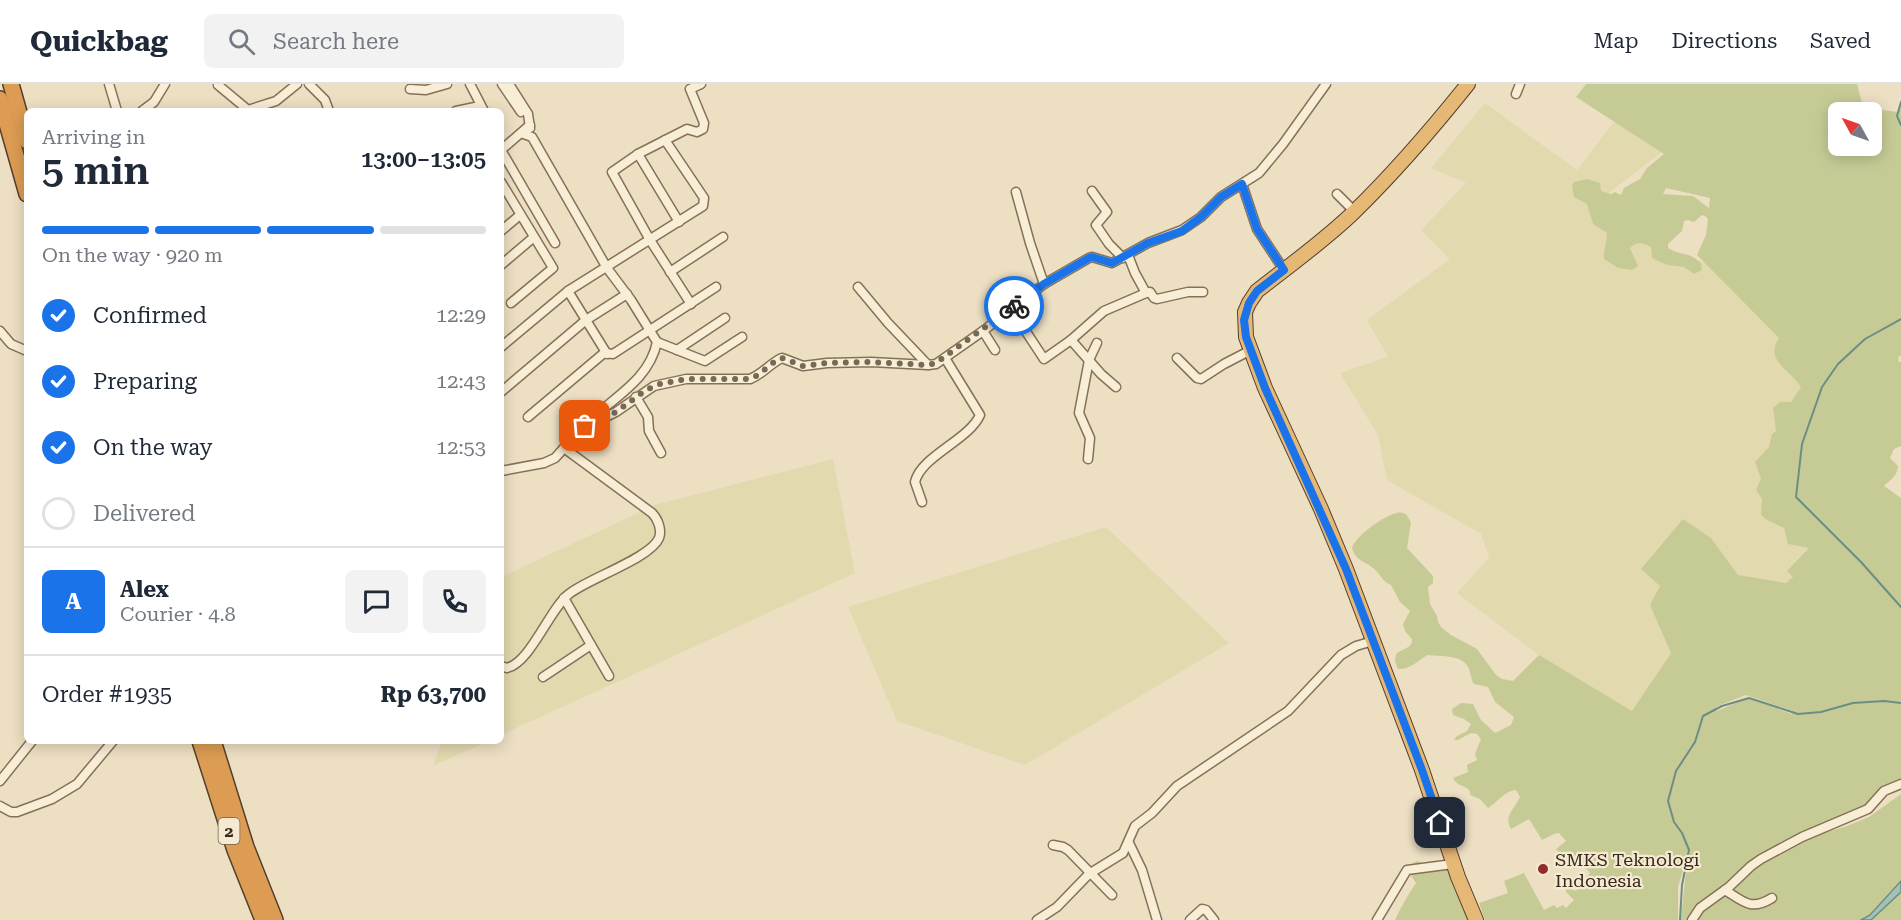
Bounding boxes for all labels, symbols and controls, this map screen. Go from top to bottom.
search box [204,14,624,68]
text: Quickbag [30,25,168,58]
icon: search [225,25,258,58]
text: Search here [273,29,399,54]
text: Map [1594,29,1638,53]
text: Directions [1671,29,1777,53]
text: Saved [1810,29,1871,53]
north arrow [1828,102,1882,156]
map controls [1828,102,1882,156]
text: Arriving in [42,125,145,149]
text: 13:00–13:05 [361,147,486,172]
text: 5 min [42,148,149,194]
text: On the way · 920 m [42,243,223,267]
courier [984,276,1044,336]
icon: bike [998,290,1031,323]
icon: check [42,299,75,332]
text: Confirmed [93,303,207,328]
text: 12:29 [436,303,486,327]
icon: check [42,365,75,398]
text: Preparing [93,369,197,394]
text: 12:43 [436,369,486,393]
pin [559,400,610,451]
icon: bag [568,409,601,442]
icon: check [42,431,75,464]
text: On the way [93,435,213,460]
text: 12:53 [436,435,486,459]
text: Delivered [93,501,195,526]
button: chat [345,570,408,633]
button: phone [423,570,486,633]
text: Alex [120,577,169,602]
text: A [66,589,81,614]
text: Courier · 4.8 [120,602,236,626]
text: Order #1935 [42,682,172,707]
text: Rp 63,700 [381,682,486,707]
pin [1414,797,1465,848]
icon: home [1423,806,1456,839]
road number: 2 [218,818,240,844]
place label: SMKS Teknologi Indonesia [1555,849,1700,891]
marker: SMKS Teknologi Indonesia [1536,862,1550,876]

